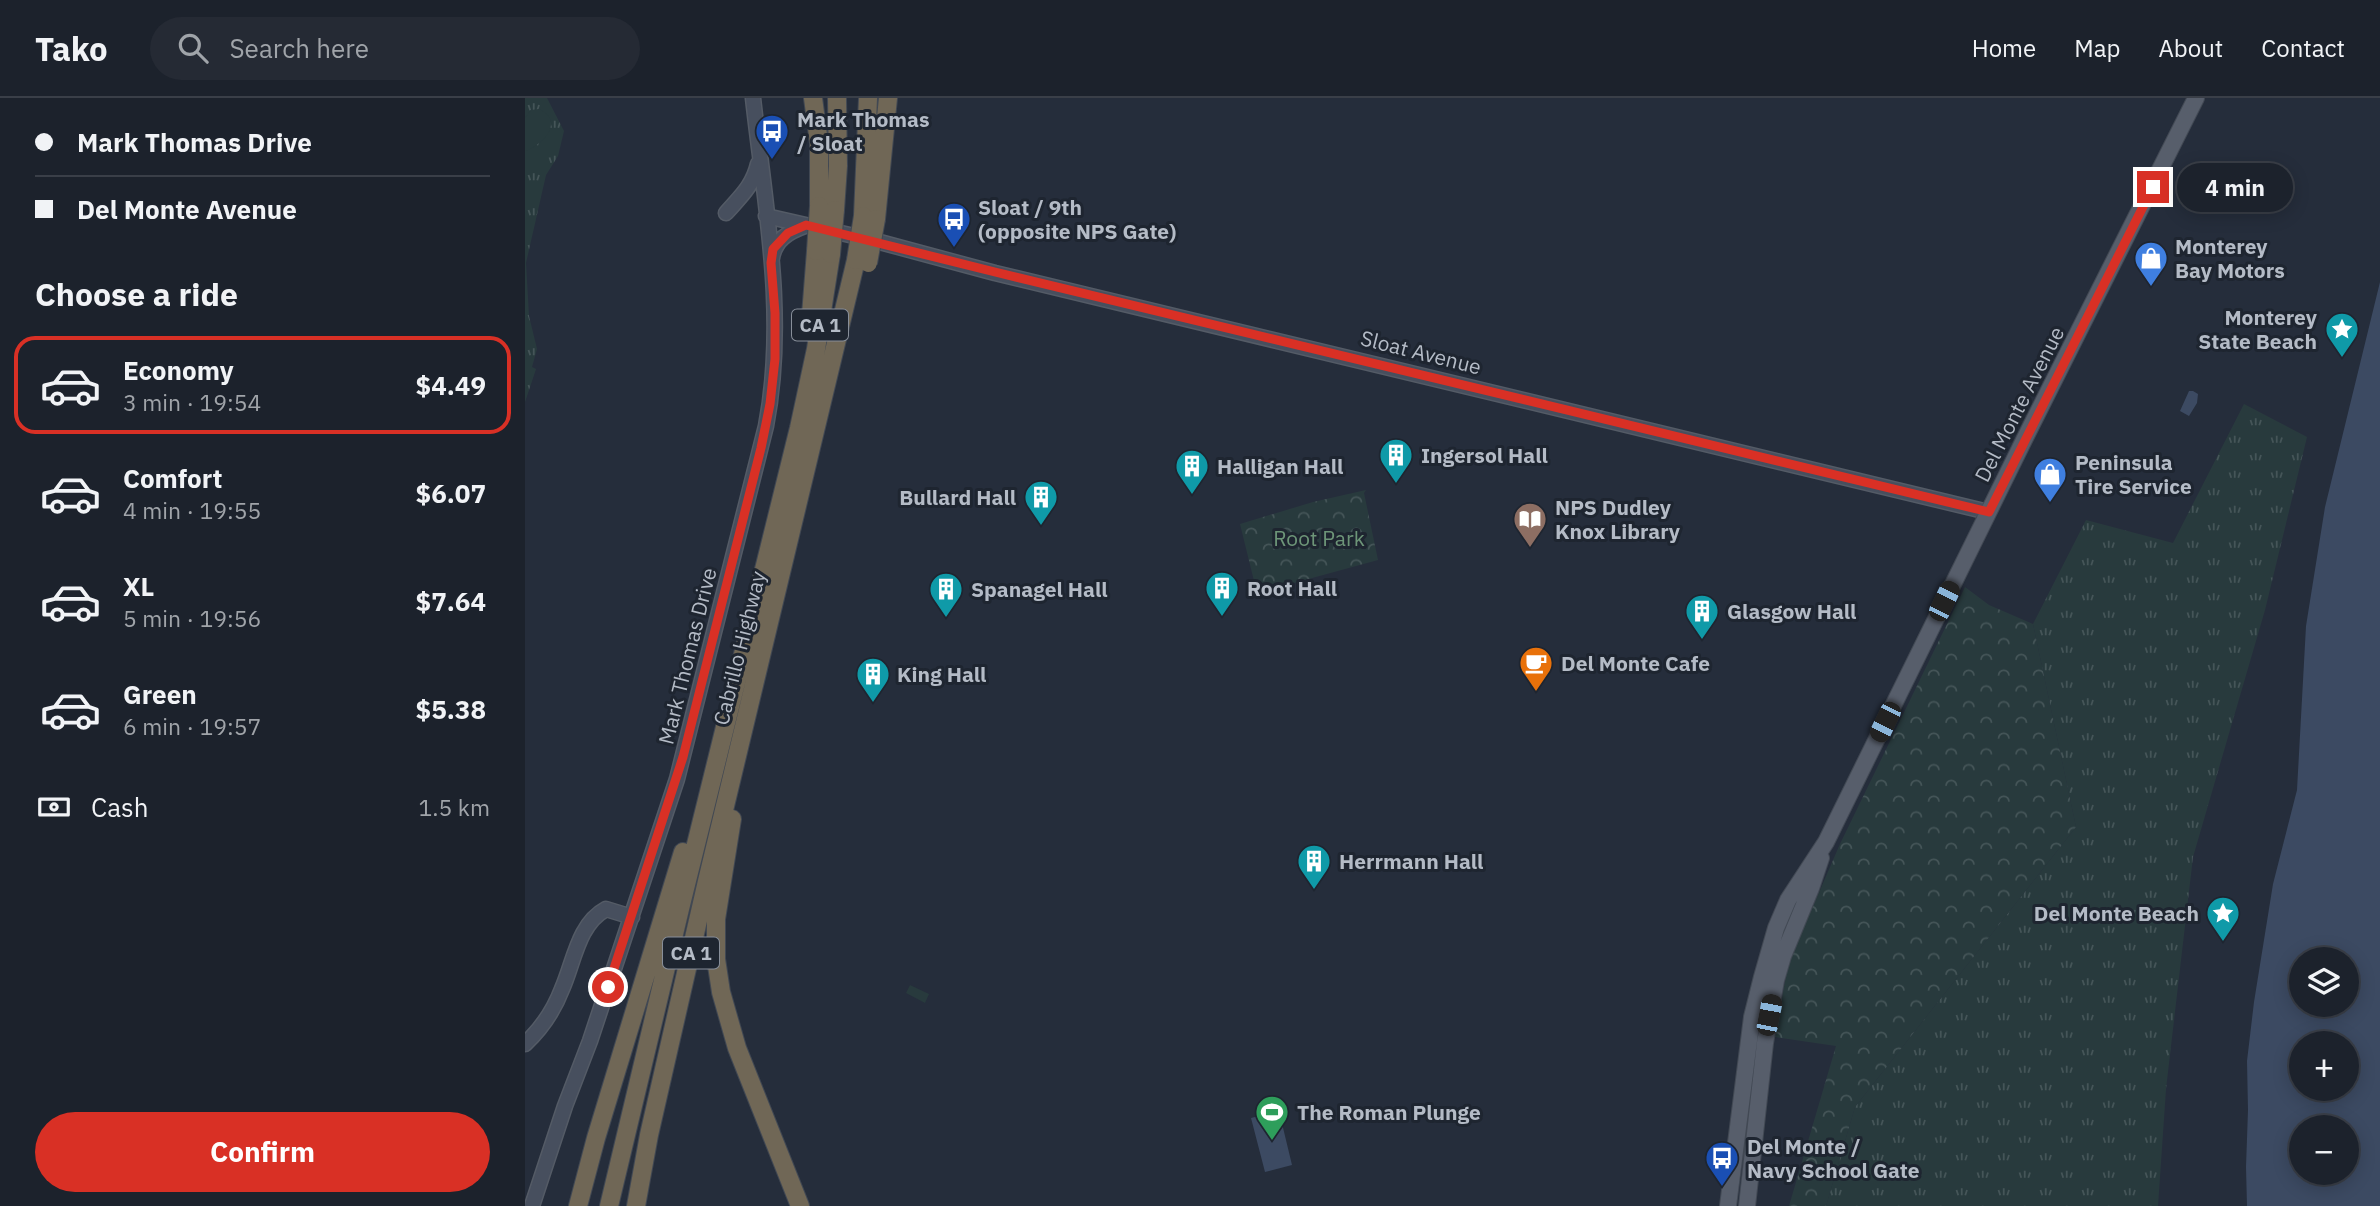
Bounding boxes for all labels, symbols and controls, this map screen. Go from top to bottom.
search box [150,17,640,80]
text: Tako [35,27,108,70]
icon: search [174,29,212,67]
text: Search here [230,31,369,65]
text: Home [1972,32,2036,64]
text: Map [2074,32,2120,64]
text: About [2158,32,2223,64]
text: Contact [2261,32,2345,64]
place label: Mark Thomas / Sloat [797,105,930,157]
bus stop icon: Mark Thomas / Sloat [753,112,791,161]
text: Mark Thomas Drive [77,125,312,159]
callout: 4 min [2177,162,2293,212]
route end [2137,171,2169,203]
text: 4 min [2205,172,2265,202]
text: Del Monte Avenue [77,192,297,226]
place label: Sloat / 9th (opposite NPS Gate) [978,193,1176,245]
bus stop icon: Sloat / 9th (opposite NPS Gate) [935,200,973,249]
place label: Monterey Bay Motors [2175,232,2285,284]
shop icon: Monterey Bay Motors [2132,239,2170,288]
text: Choose a ride [35,273,238,315]
place label: Monterey State Beach [2198,303,2318,355]
road number: CA 1 [792,310,848,341]
place icon: Monterey State Beach [2323,310,2361,359]
street label: Del Monte Avenue [1968,321,2070,487]
street label: Sloat Avenue [1358,323,1484,381]
text: Economy [123,353,234,387]
icon: car [39,354,102,417]
text: $4.49 [416,368,486,402]
text: 3 min · 19:54 [123,387,261,417]
building icon: Ingersol Hall [1377,436,1415,485]
place label: Ingersol Hall [1421,441,1548,469]
building icon: Halligan Hall [1173,447,1211,496]
place label: Peninsula Tire Service [2075,448,2192,500]
place label: Halligan Hall [1217,452,1343,480]
shop icon: Peninsula Tire Service [2031,455,2069,504]
text: Comfort [123,461,222,495]
icon: car [39,462,102,525]
text: $6.07 [416,476,486,510]
building icon: Bullard Hall [1022,478,1060,527]
place label: Bullard Hall [899,483,1016,511]
place label: NPS Dudley Knox Library [1555,493,1681,545]
text: 4 min · 19:55 [123,495,261,525]
library icon: NPS Dudley Knox Library [1511,500,1549,549]
park label: Root Park [1273,524,1365,552]
street label: Mark Thomas Drive [652,565,722,747]
street label: Cabrillo Highway [706,567,772,728]
text: XL [123,569,154,603]
building icon: Root Hall [1203,569,1241,618]
icon: car [39,570,102,633]
building icon: Spanagel Hall [927,570,965,619]
place label: Root Hall [1247,574,1337,602]
place label: Spanagel Hall [971,575,1108,603]
car [1926,578,1963,624]
text: $7.64 [416,584,486,618]
building icon: Glasgow Hall [1683,592,1721,641]
place label: Glasgow Hall [1727,597,1856,625]
text: 5 min · 19:56 [123,603,261,633]
cafe icon: Del Monte Cafe [1517,644,1555,693]
place label: Del Monte Cafe [1561,649,1710,677]
building icon: King Hall [854,655,892,704]
place label: King Hall [897,660,986,688]
text: Green [123,677,197,711]
icon: car [39,678,102,741]
text: $5.38 [416,692,486,726]
car [1867,699,1904,745]
text: 6 min · 19:57 [123,711,261,741]
icon: cash [35,788,73,826]
text: Cash [91,790,148,824]
text: 1.5 km [419,792,490,822]
building icon: Herrmann Hall [1295,842,1333,891]
place label: Herrmann Hall [1339,847,1483,875]
place icon: Del Monte Beach [2204,894,2242,943]
place label: Del Monte Beach [2034,899,2199,927]
road number: CA 1 [663,938,719,968]
map controls [2289,947,2359,1185]
button: layers [2289,947,2359,1017]
route start [592,971,624,1003]
car [1755,992,1784,1038]
button: + [2289,1031,2359,1101]
sports icon: The Roman Plunge [1253,1093,1291,1142]
place label: The Roman Plunge [1297,1098,1481,1126]
button: Confirm [35,1112,490,1192]
button: − [2289,1115,2359,1185]
place label: Del Monte / Navy School Gate [1747,1132,1920,1184]
bus stop icon: Del Monte / Navy School Gate [1703,1139,1741,1188]

